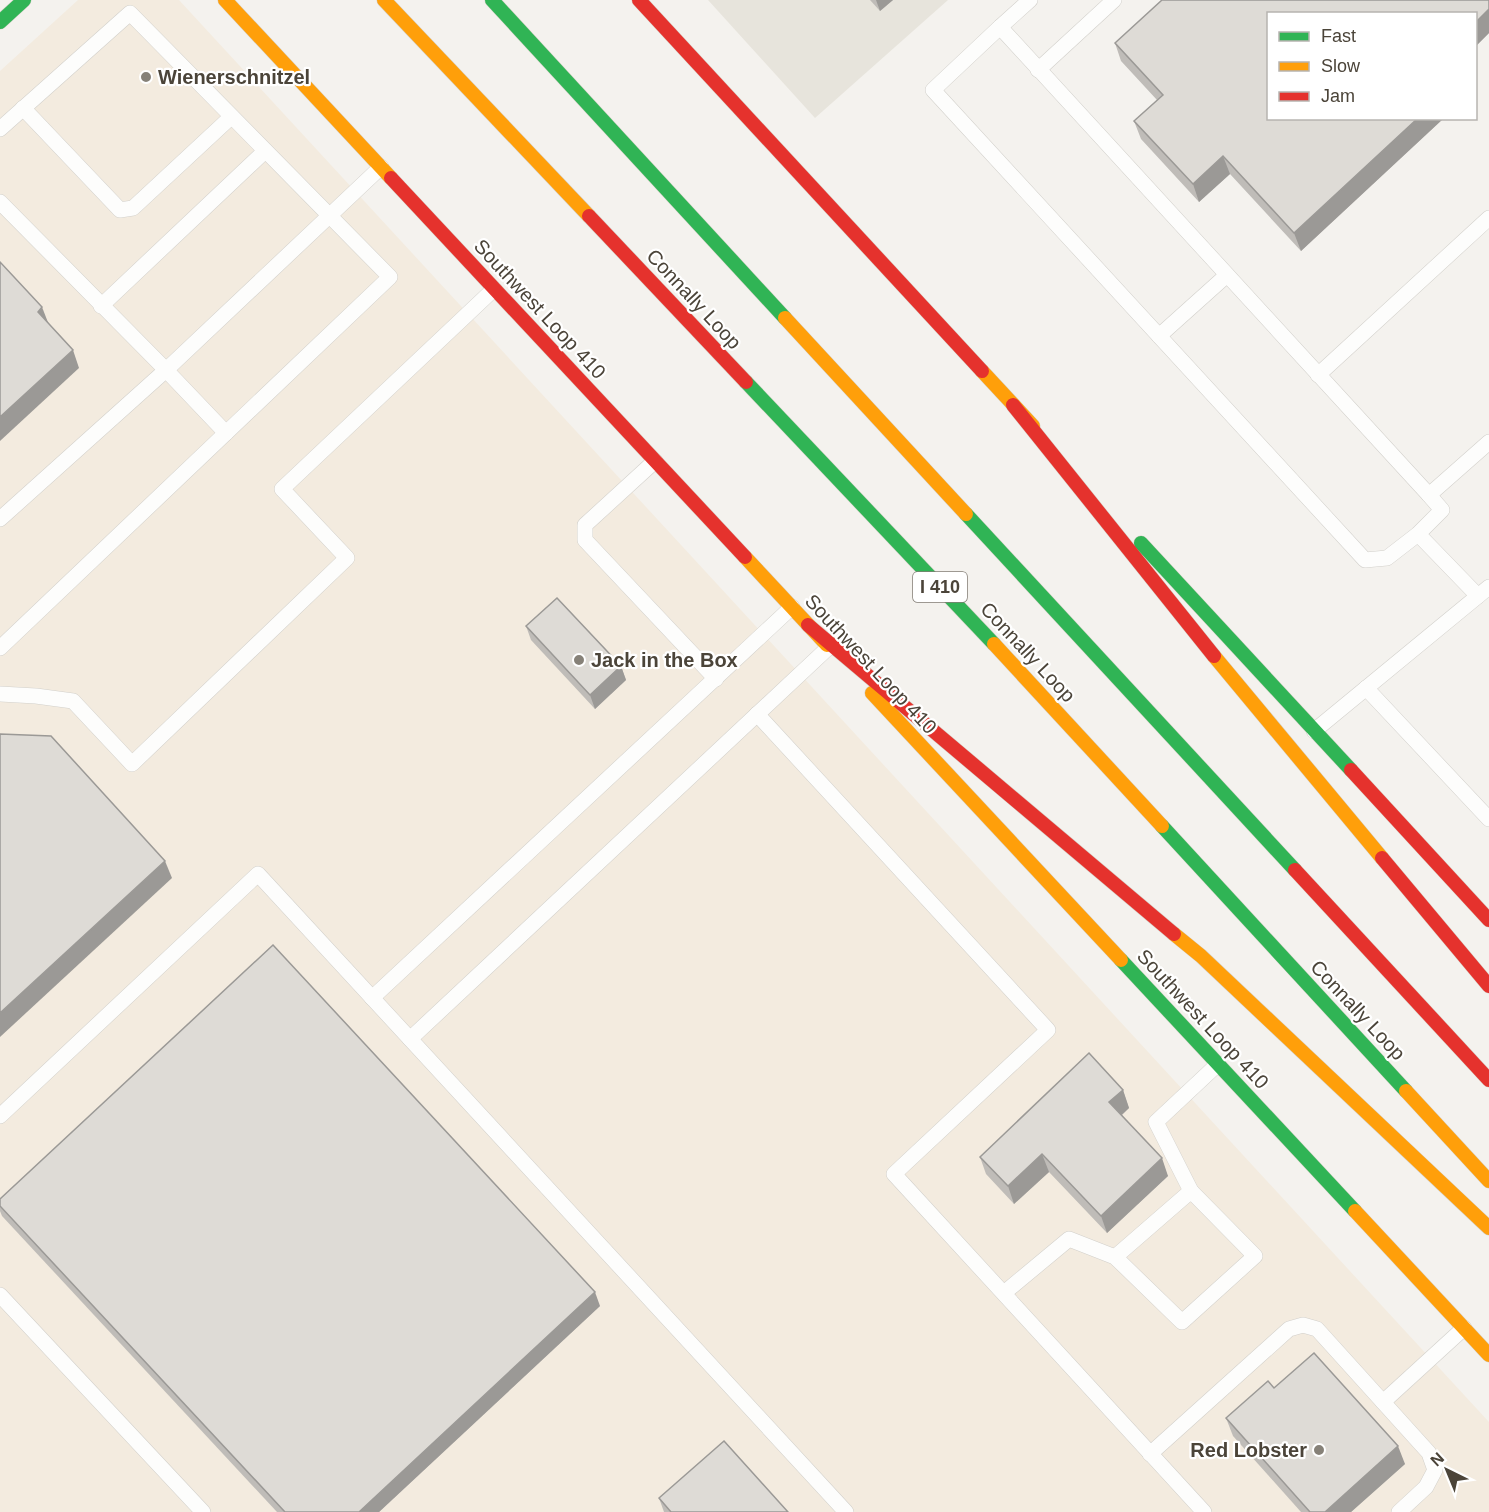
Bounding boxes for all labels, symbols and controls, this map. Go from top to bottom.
legend [1267,12,1477,120]
text: Fast [1321,26,1356,46]
text: Slow [1321,56,1361,76]
place label: Wienerschnitzel [158,66,310,88]
marker: Wienerschnitzel [139,70,153,84]
text: Jam [1321,86,1355,106]
street label: Southwest Loop 410 [470,235,610,383]
street label: Connally Loop [642,245,746,353]
road number: I 410 [913,572,967,602]
street label: Southwest Loop 410 [801,590,941,738]
street label: Connally Loop [976,598,1080,706]
place label: Jack in the Box [591,649,738,671]
marker: Jack in the Box [572,653,586,667]
street label: Southwest Loop 410 [1133,945,1273,1093]
street label: Connally Loop [1306,956,1410,1064]
place label: Red Lobster [1190,1439,1307,1461]
north arrow [1417,1440,1477,1500]
marker: Red Lobster [1312,1443,1326,1457]
text: N [1427,1449,1447,1470]

